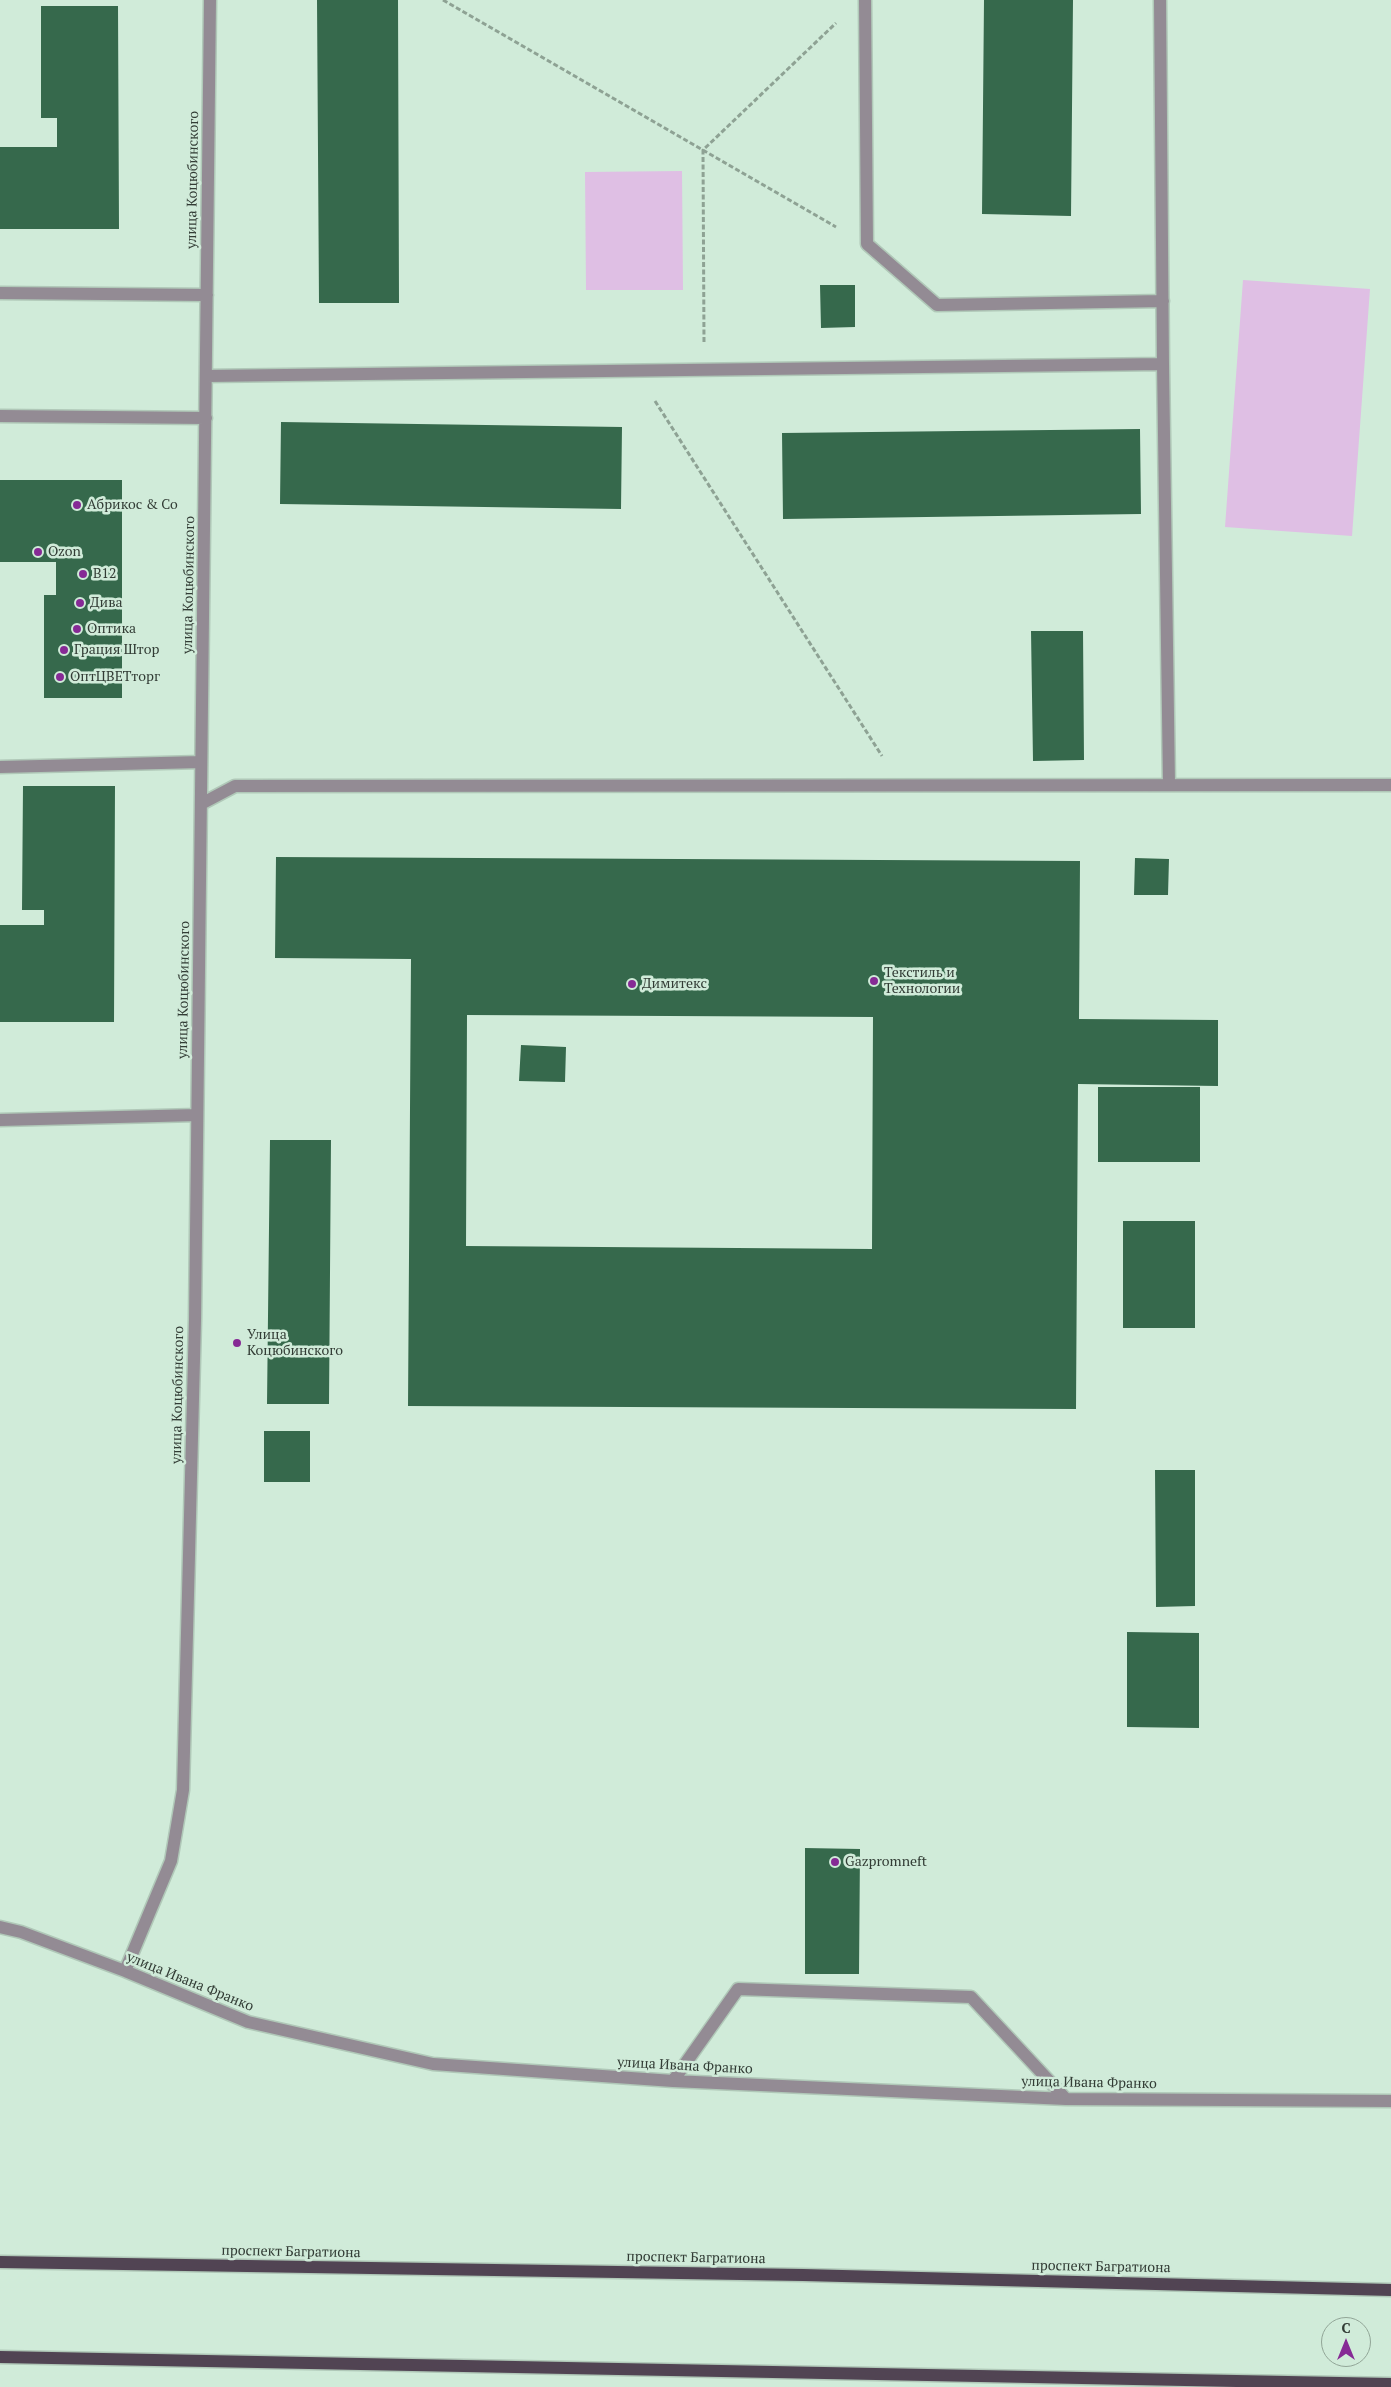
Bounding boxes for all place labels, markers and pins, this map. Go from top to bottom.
place label: Абрикос & Co [87,497,178,513]
marker: Абрикос & Co [71,499,83,511]
place label: Ozon [48,544,81,560]
marker: Ozon [32,546,44,558]
place label: B12 [93,566,117,582]
marker: B12 [77,568,89,580]
place label: Дива [90,595,123,611]
marker: Дива [74,597,86,609]
place label: Оптика [87,621,136,637]
marker: Оптика [71,623,83,635]
place label: Грация Штор [74,642,159,658]
marker: Грация Штор [58,644,70,656]
place label: ОптЦВЕТторг [70,669,160,685]
marker: ОптЦВЕТторг [54,671,66,683]
place label: Текстиль и Технологии [884,965,960,998]
marker: Текстиль и Технологии [868,975,880,987]
place label: Димитекс [642,976,707,992]
marker: Димитекс [626,978,638,990]
place label: Улица Коцюбинского [247,1327,343,1360]
marker: Улица Коцюбинского [231,1337,243,1349]
place label: Gazpromneft [845,1854,927,1870]
marker: Gazpromneft [829,1856,841,1868]

